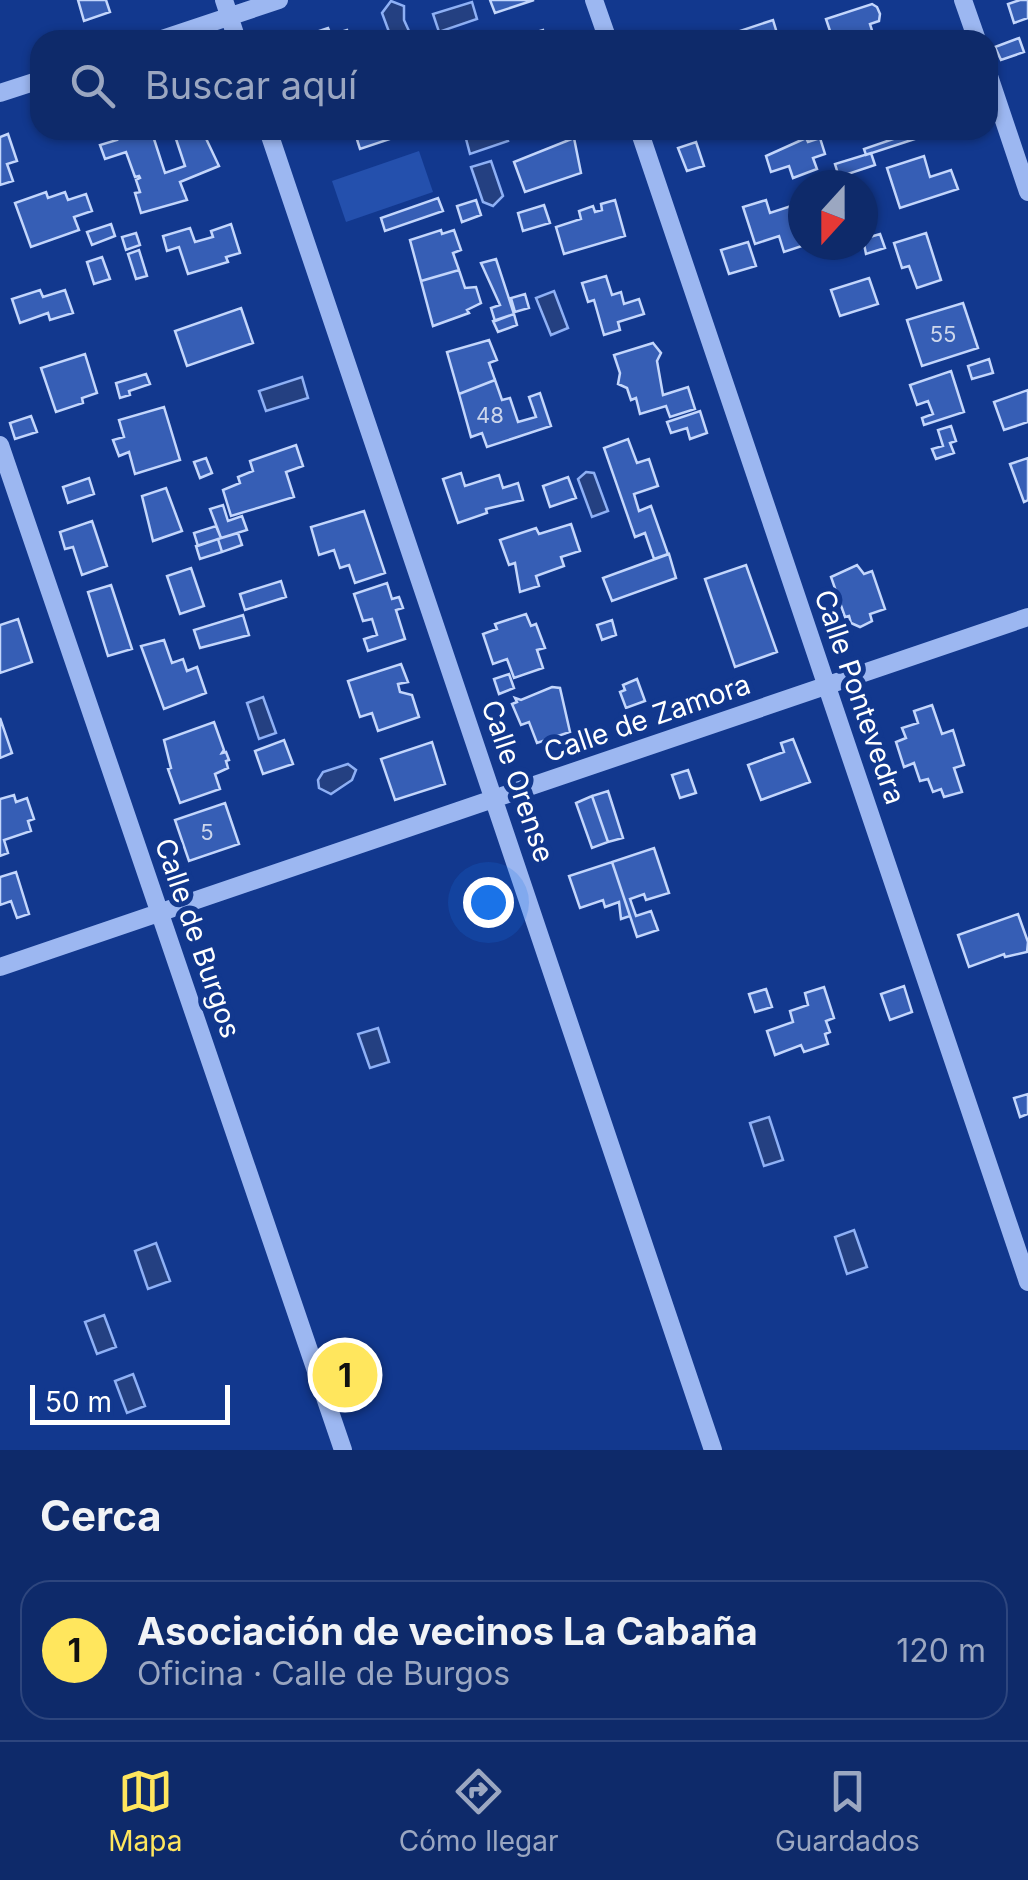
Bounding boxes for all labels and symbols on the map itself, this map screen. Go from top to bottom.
north arrow [788,170,878,260]
house number: 55 [930,321,956,347]
house number: 48 [476,402,504,428]
street label: Calle Pontevedra [807,585,913,809]
street label: Calle de Zamora [539,667,755,769]
street label: Calle Orense [474,695,562,867]
house number: 5 [200,819,214,845]
street label: Calle de Burgos [148,834,248,1042]
your location [463,877,514,928]
pin: 1 [312,1338,378,1412]
scale bar [30,1380,230,1424]

